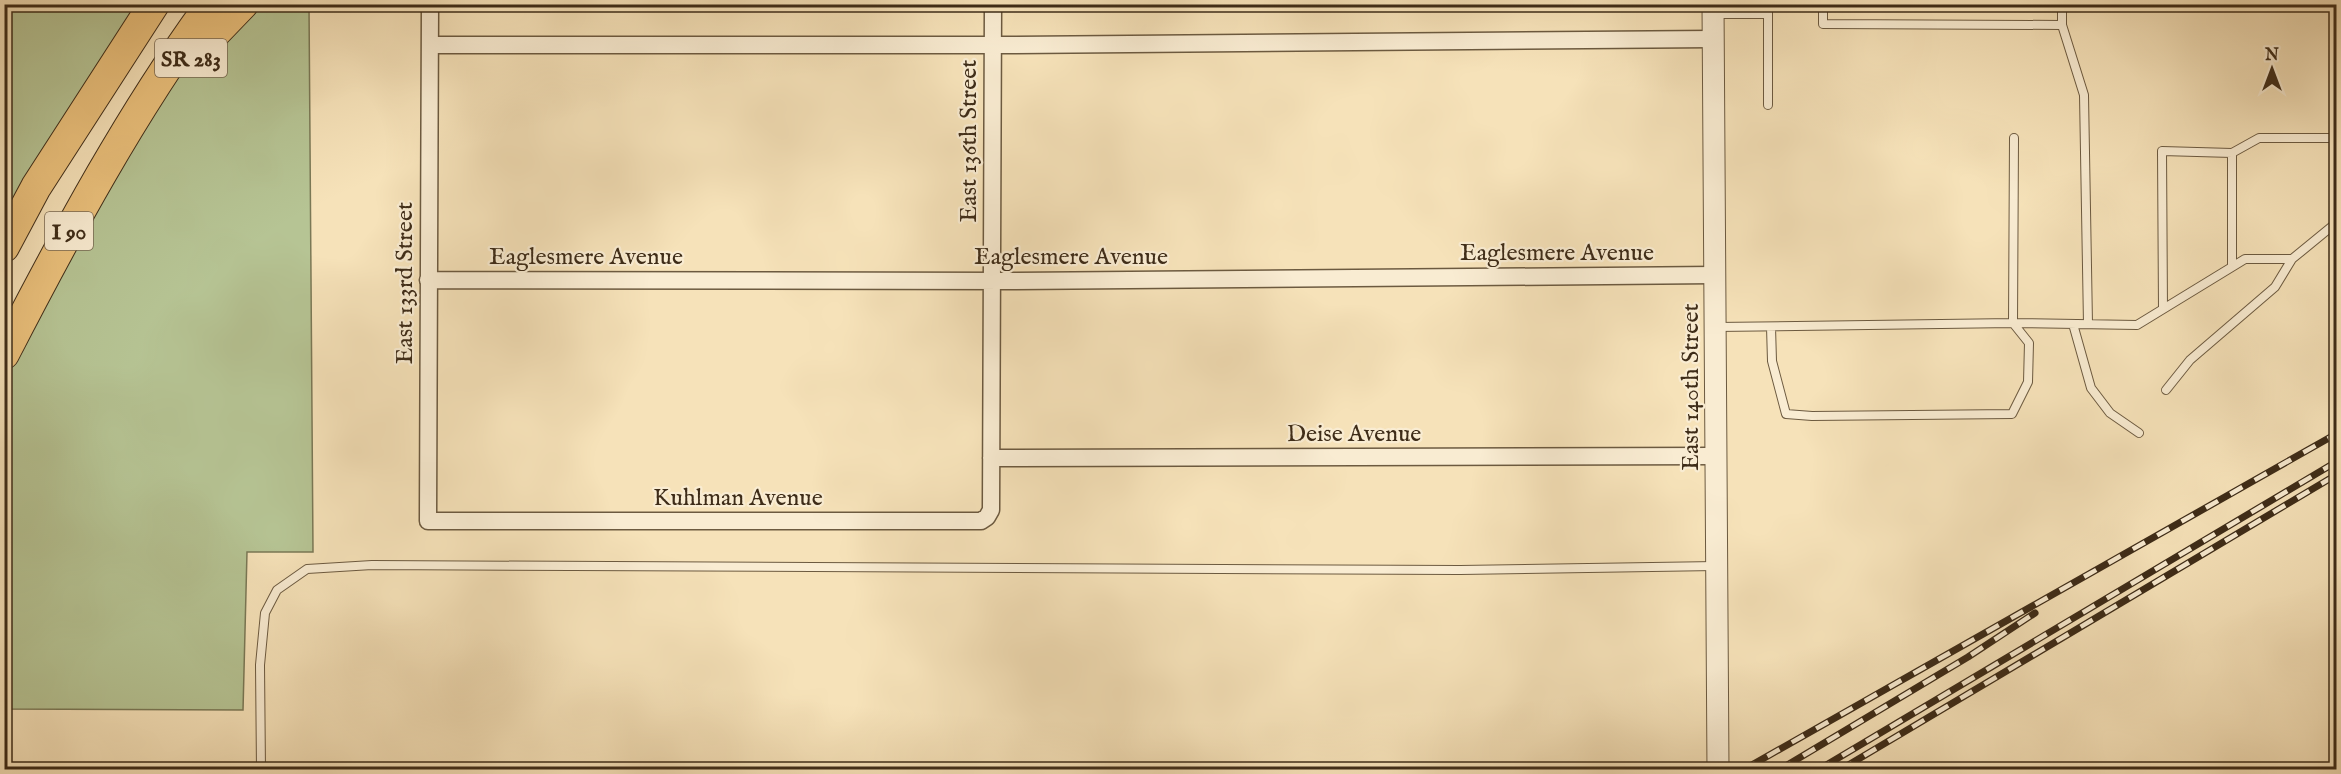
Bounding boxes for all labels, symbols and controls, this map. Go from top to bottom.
road number: SR 283 [155,39,227,77]
north arrow [2242,39,2302,99]
text: N [2264,46,2279,66]
street label: East 136th Street [954,60,985,222]
street label: East 133rd Street [390,202,421,364]
road number: I 90 [45,212,93,250]
street label: Eaglesmere Avenue [1460,238,1654,269]
street label: Eaglesmere Avenue [489,242,683,273]
street label: Eaglesmere Avenue [974,242,1168,273]
street label: East 140th Street [1676,303,1707,471]
street label: Deise Avenue [1287,419,1421,450]
street label: Kuhlman Avenue [653,483,823,514]

